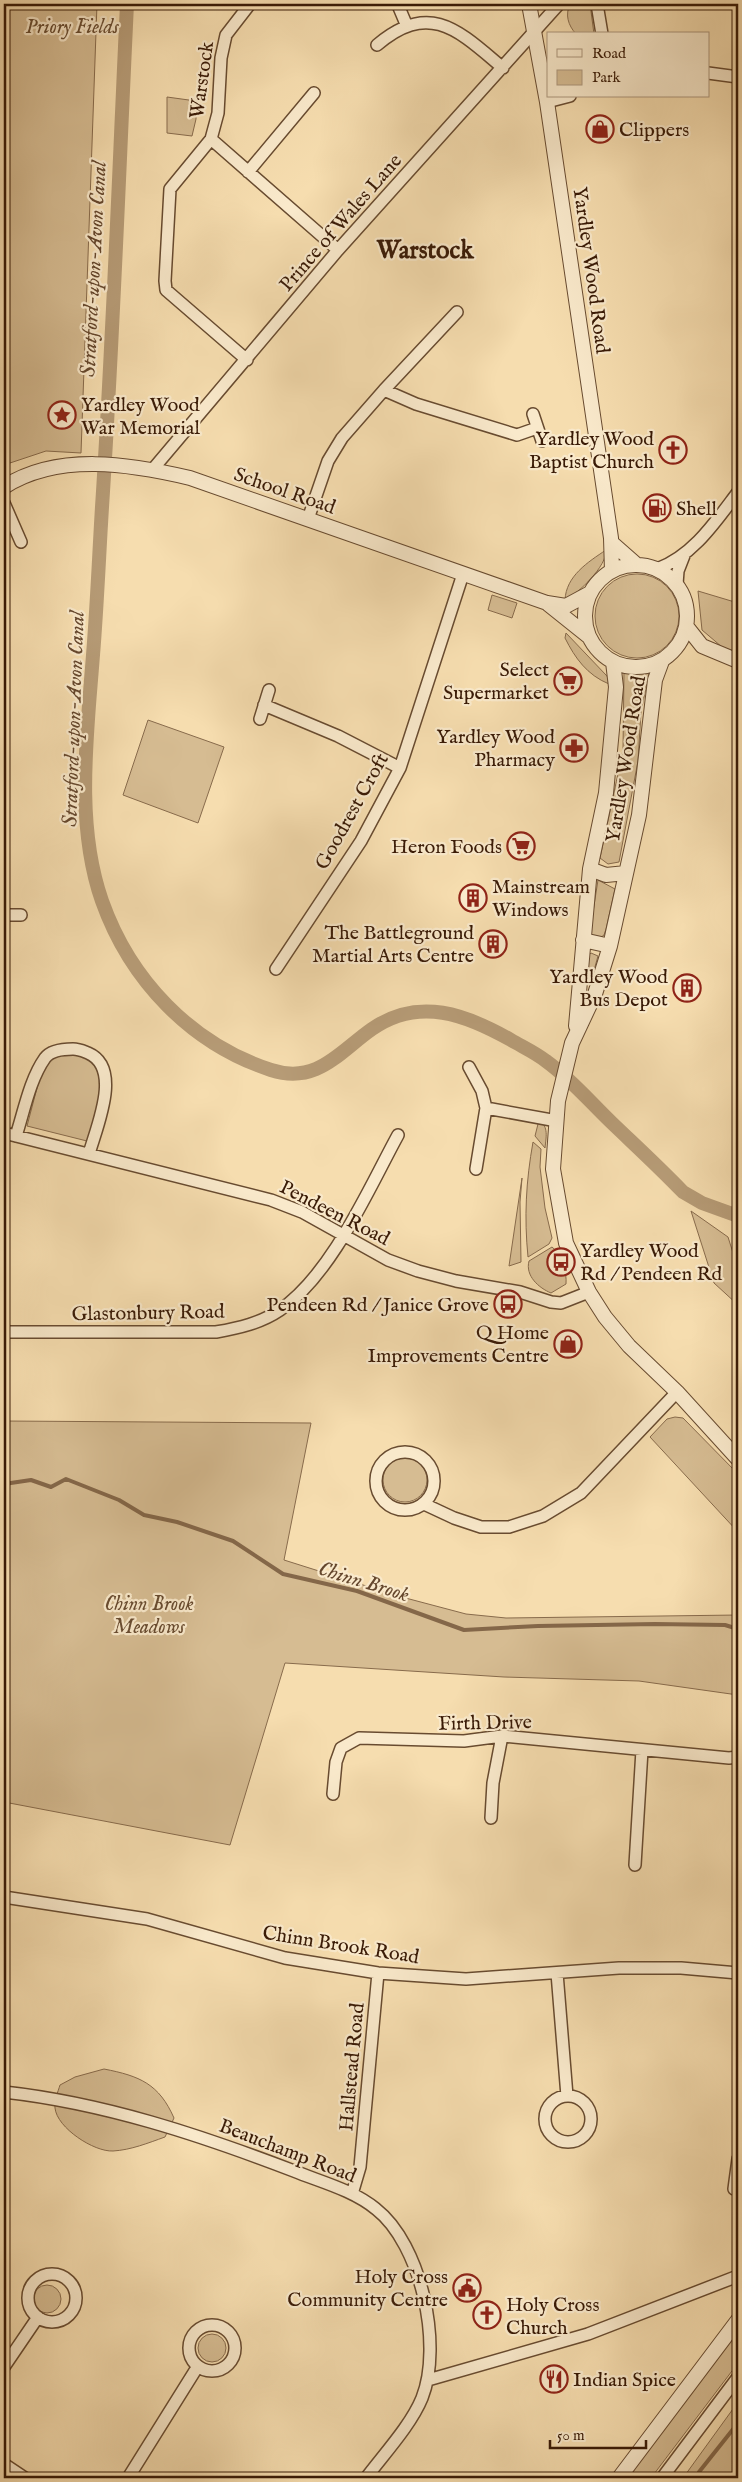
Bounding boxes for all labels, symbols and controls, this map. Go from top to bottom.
park label: Priory Fields [25,15,119,40]
legend [547,32,710,98]
street label: Warstock [185,40,220,120]
text: Road [592,44,627,63]
text: Park [592,68,622,87]
shop icon: Clippers [585,114,615,144]
place label: Clippers [619,118,689,143]
street label: Prince of Wales Lane [274,149,408,297]
water label: Stratford-upon-Avon Canal [75,159,114,378]
street label: Yardley Wood Road [566,185,615,356]
district label: Warstock [375,235,474,267]
place label: Yardley Wood War Memorial [81,393,200,441]
place icon: Yardley Wood War Memorial [47,400,77,430]
place label: Yardley Wood Baptist Church [529,427,654,475]
church icon: Yardley Wood Baptist Church [658,435,688,465]
street label: School Road [230,462,339,521]
fuel station icon: Shell [642,493,672,523]
place label: Shell [676,497,717,522]
water label: Stratford-upon-Avon Canal [57,609,92,827]
place label: Select Supermarket [443,658,549,706]
supermarket icon: Select Supermarket [553,666,583,696]
street label: Yardley Wood Road [601,674,652,844]
place label: Yardley Wood Pharmacy [436,725,555,773]
pharmacy icon: Yardley Wood Pharmacy [559,733,589,763]
street label: Goodrest Croft [310,749,395,874]
supermarket icon: Heron Foods [506,831,536,861]
place label: Heron Foods [391,835,502,860]
place label: Mainstream Windows [492,875,590,923]
building icon: Mainstream Windows [458,883,488,913]
place label: The Battleground Martial Arts Centre [312,921,474,969]
building icon: The Battleground Martial Arts Centre [478,929,508,959]
place label: Yardley Wood Bus Depot [549,965,668,1013]
building icon: Yardley Wood Bus Depot [672,973,702,1003]
street label: Pendeen Road [275,1175,394,1252]
place label: Yardley Wood Rd / Pendeen Rd [580,1239,723,1287]
bus stop icon: Yardley Wood Rd / Pendeen Rd [546,1247,576,1277]
bus stop icon: Pendeen Rd / Janice Grove [493,1289,523,1319]
place label: Pendeen Rd / Janice Grove [266,1293,489,1318]
street label: Glastonbury Road [71,1300,225,1327]
place label: Q Home Improvements Centre [367,1321,549,1369]
shop icon: Q Home Improvements Centre [553,1329,583,1359]
water label: Chinn Brook [315,1556,413,1609]
park label: Chinn Brook Meadows [105,1592,193,1640]
street label: Firth Drive [438,1710,532,1737]
street label: Chinn Brook Road [261,1921,421,1970]
street label: Hallstead Road [334,2002,371,2132]
street label: Beauchamp Road [215,2114,360,2189]
place label: Holy Cross Community Centre [287,2265,448,2313]
public building icon: Holy Cross Community Centre [452,2273,482,2303]
place label: Holy Cross Church [506,2293,599,2341]
church icon: Holy Cross Church [472,2300,502,2330]
restaurant icon: Indian Spice [539,2364,569,2394]
place label: Indian Spice [573,2368,676,2393]
scale bar [550,2417,646,2449]
text: 50 m [557,2426,585,2445]

